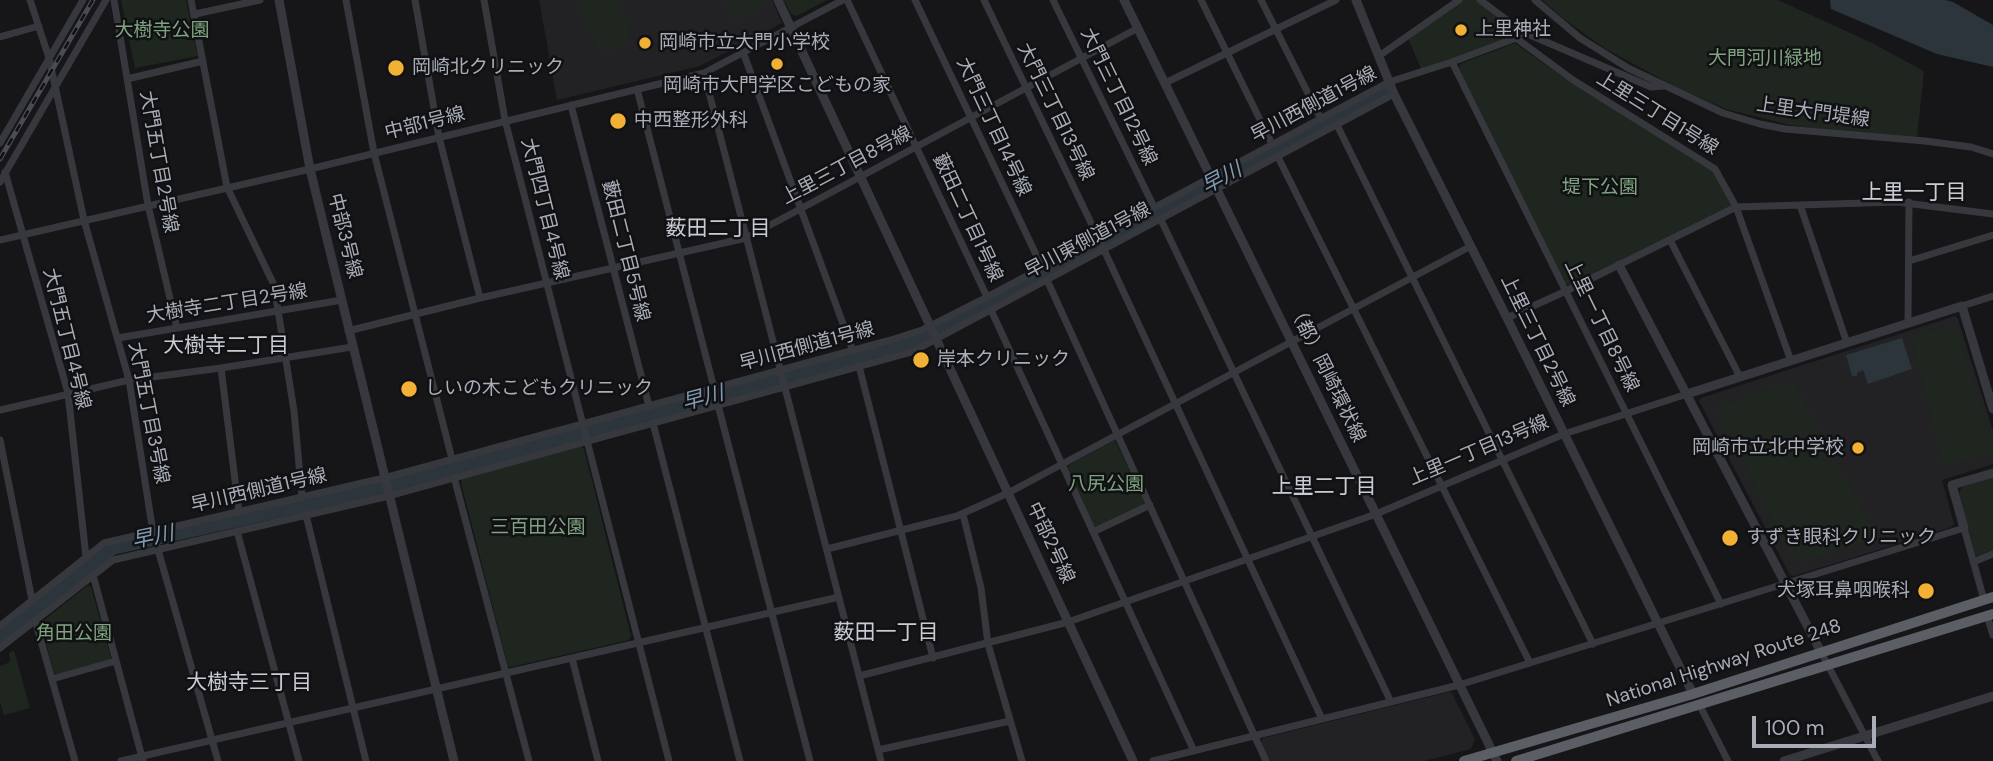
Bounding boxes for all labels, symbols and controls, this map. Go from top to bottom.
place label: 上里神社 [1475,19,1551,41]
park label: 大樹寺公園 [115,20,209,42]
marker: 上里神社 [1453,22,1469,38]
street label: 大門三丁目12号線 [1075,25,1161,169]
place label: 岡崎市立大門小学校 [659,32,830,54]
marker: 岡崎市立大門小学校 [637,35,653,51]
street label: 大門三丁目13号線 [1012,40,1098,184]
park label: 大門河川緑地 [1708,48,1822,70]
street label: 大門三丁目14号線 [951,54,1035,200]
marker: 岡崎市大門学区こどもの家 [769,56,785,72]
place label: 岡崎北クリニック [412,57,564,79]
marker: 岡崎北クリニック [386,58,406,78]
street label: 早川西側道1号線 [1247,62,1381,148]
street label: 上里三丁目1号線 [1592,68,1722,160]
place label: 岡崎市大門学区こどもの家 [663,75,891,97]
street label: 大門五丁目2号線 [134,89,182,235]
street label: 上里大門堤線 [1755,94,1871,132]
street label: 中部1号線 [382,103,468,145]
place label: 中西整形外科 [634,110,748,132]
marker: 中西整形外科 [608,111,628,131]
street label: 上里三丁目8号線 [778,122,916,210]
street label: 大門四丁目4号線 [515,136,573,282]
street label: 藪田二丁目1号線 [927,150,1007,286]
water label: 早川 [1198,158,1246,200]
park label: 堤下公園 [1562,177,1638,199]
street label: 藪田二丁目5号線 [596,178,654,324]
district label: 上里一丁目 [1862,180,1966,206]
street label: 中部3号線 [322,191,366,281]
street label: 早川東側道1号線 [1021,198,1155,284]
district label: 薮田二丁目 [666,216,770,242]
street label: 上里一丁目8号線 [1559,256,1643,396]
street label: 大門五丁目4号線 [37,266,95,412]
street label: 上里三丁目2号線 [1495,271,1579,411]
street label: 大樹寺二丁目2号線 [145,280,309,328]
street label: （都）岡崎環状線 [1282,300,1370,446]
street label: 早川西側道1号線 [737,318,877,376]
district label: 大樹寺二丁目 [163,333,289,359]
street label: 大門五丁目3号線 [123,340,173,486]
place label: 岸本クリニック [937,349,1070,371]
marker: 岸本クリニック [911,350,931,370]
place label: しいの木こどもクリニック [425,378,653,400]
marker: しいの木こどもクリニック [399,379,419,399]
water label: 早川 [679,381,727,417]
street label: 上里一丁目13号線 [1405,411,1553,491]
place label: 岡崎市立北中学校 [1692,437,1844,459]
marker: 岡崎市立北中学校 [1850,440,1866,456]
street label: 早川西側道1号線 [189,464,329,518]
park label: 八尻公園 [1068,474,1144,496]
district label: 上里二丁目 [1272,474,1376,500]
street label: 中部2号線 [1021,499,1079,587]
park label: 三百田公園 [491,517,585,539]
water label: 早川 [130,521,176,555]
place label: すずき眼科クリニック [1746,527,1936,549]
marker: すずき眼科クリニック [1720,528,1740,548]
place label: 犬塚耳鼻咽喉科 [1777,580,1910,602]
marker: 犬塚耳鼻咽喉科 [1916,581,1936,601]
street label: National Highway Route 248 [1604,615,1844,713]
district label: 薮田一丁目 [834,620,938,646]
park label: 角田公園 [36,623,112,645]
district label: 大樹寺三丁目 [186,670,312,696]
scale bar [1755,702,1879,746]
text: 100 m [1765,714,1825,742]

